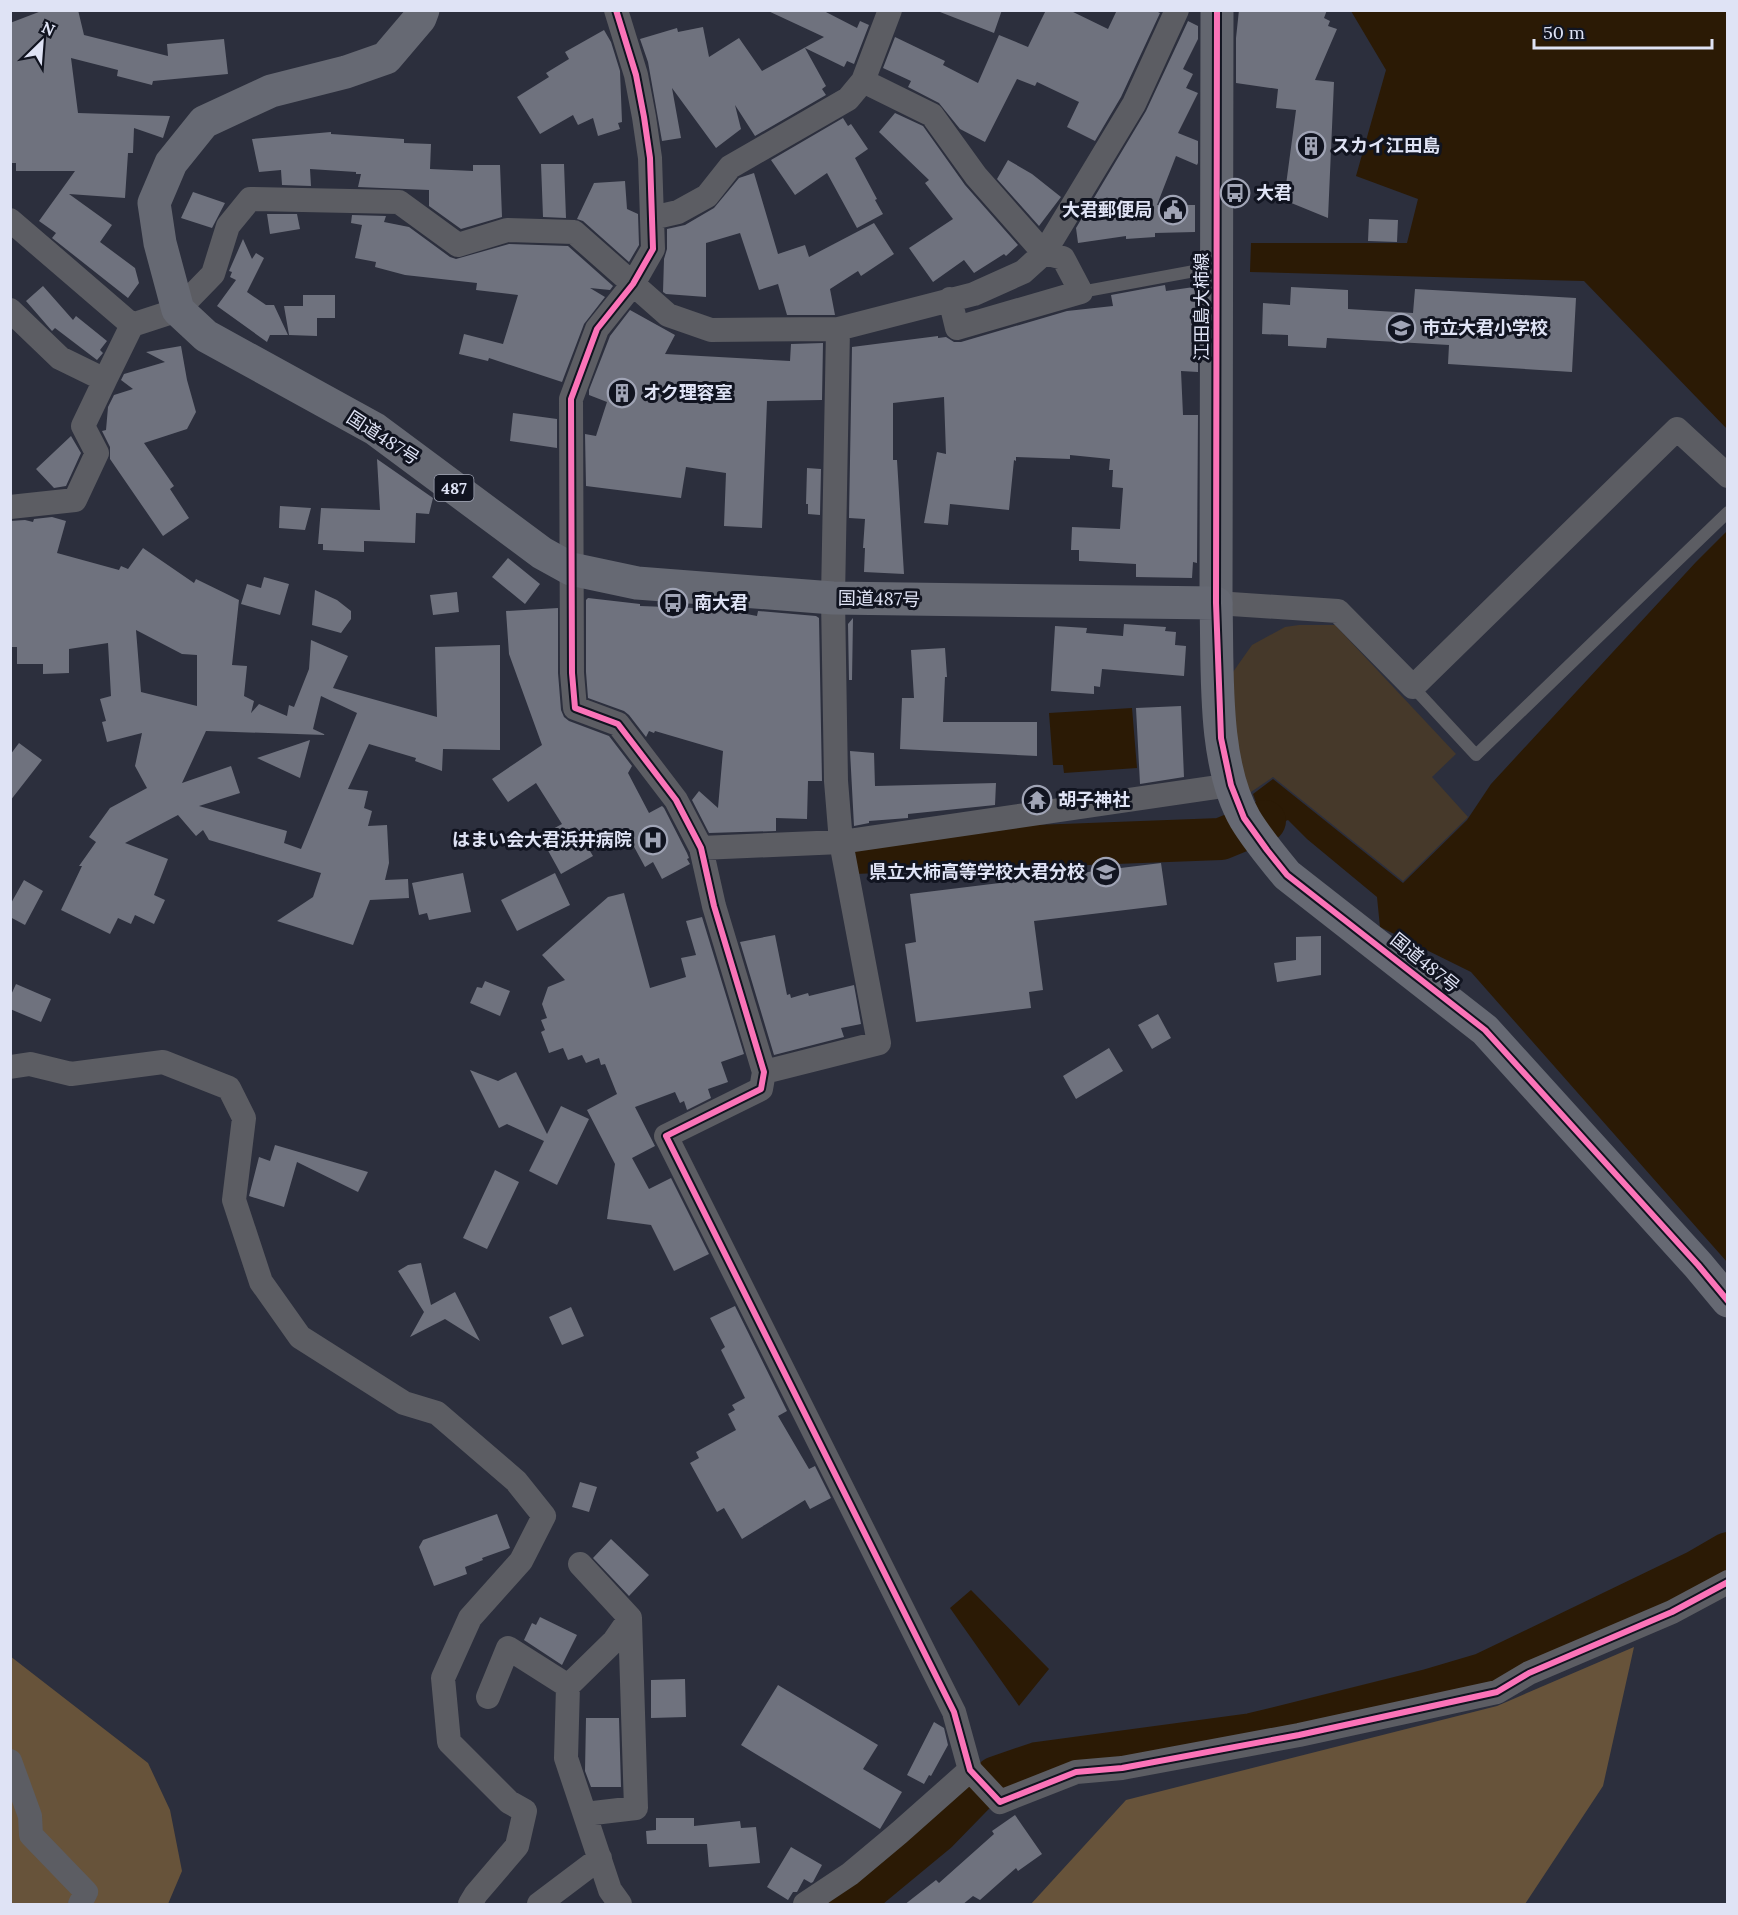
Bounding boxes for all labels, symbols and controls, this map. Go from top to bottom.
north arrow [12,12,72,72]
scale bar [1534,12,1712,50]
text: N [39,17,58,40]
text: 50 m [1543,21,1585,44]
building icon: スカイ江田島 [1295,130,1327,162]
place label: スカイ江田島 [1332,134,1440,157]
bus stop icon: 大君 [1219,177,1251,209]
place label: 大君 [1256,181,1292,204]
public building icon: 大君郵便局 [1157,194,1189,226]
place label: 大君郵便局 [1062,198,1152,221]
street label: 江田島大柿線 [1190,253,1213,361]
school or university icon: 市立大君小学校 [1385,312,1417,344]
place label: 市立大君小学校 [1422,316,1548,339]
building icon: オク理容室 [606,377,638,409]
place label: オク理容室 [643,381,733,404]
street label: 国道487号 [343,406,424,470]
road number: 487 [434,475,474,501]
street label: 国道487号 [838,586,920,611]
bus stop icon: 南大君 [657,587,689,619]
place label: 南大君 [694,591,748,614]
temple icon: 胡子神社 [1021,784,1053,816]
place label: 胡子神社 [1058,788,1130,811]
hospital icon: はまい会大君浜井病院 [637,824,669,856]
place label: はまい会大君浜井病院 [452,828,632,851]
school or university icon: 県立大柿高等学校大君分校 [1090,856,1122,888]
place label: 県立大柿高等学校大君分校 [869,860,1085,883]
street label: 国道487号 [1386,928,1464,997]

